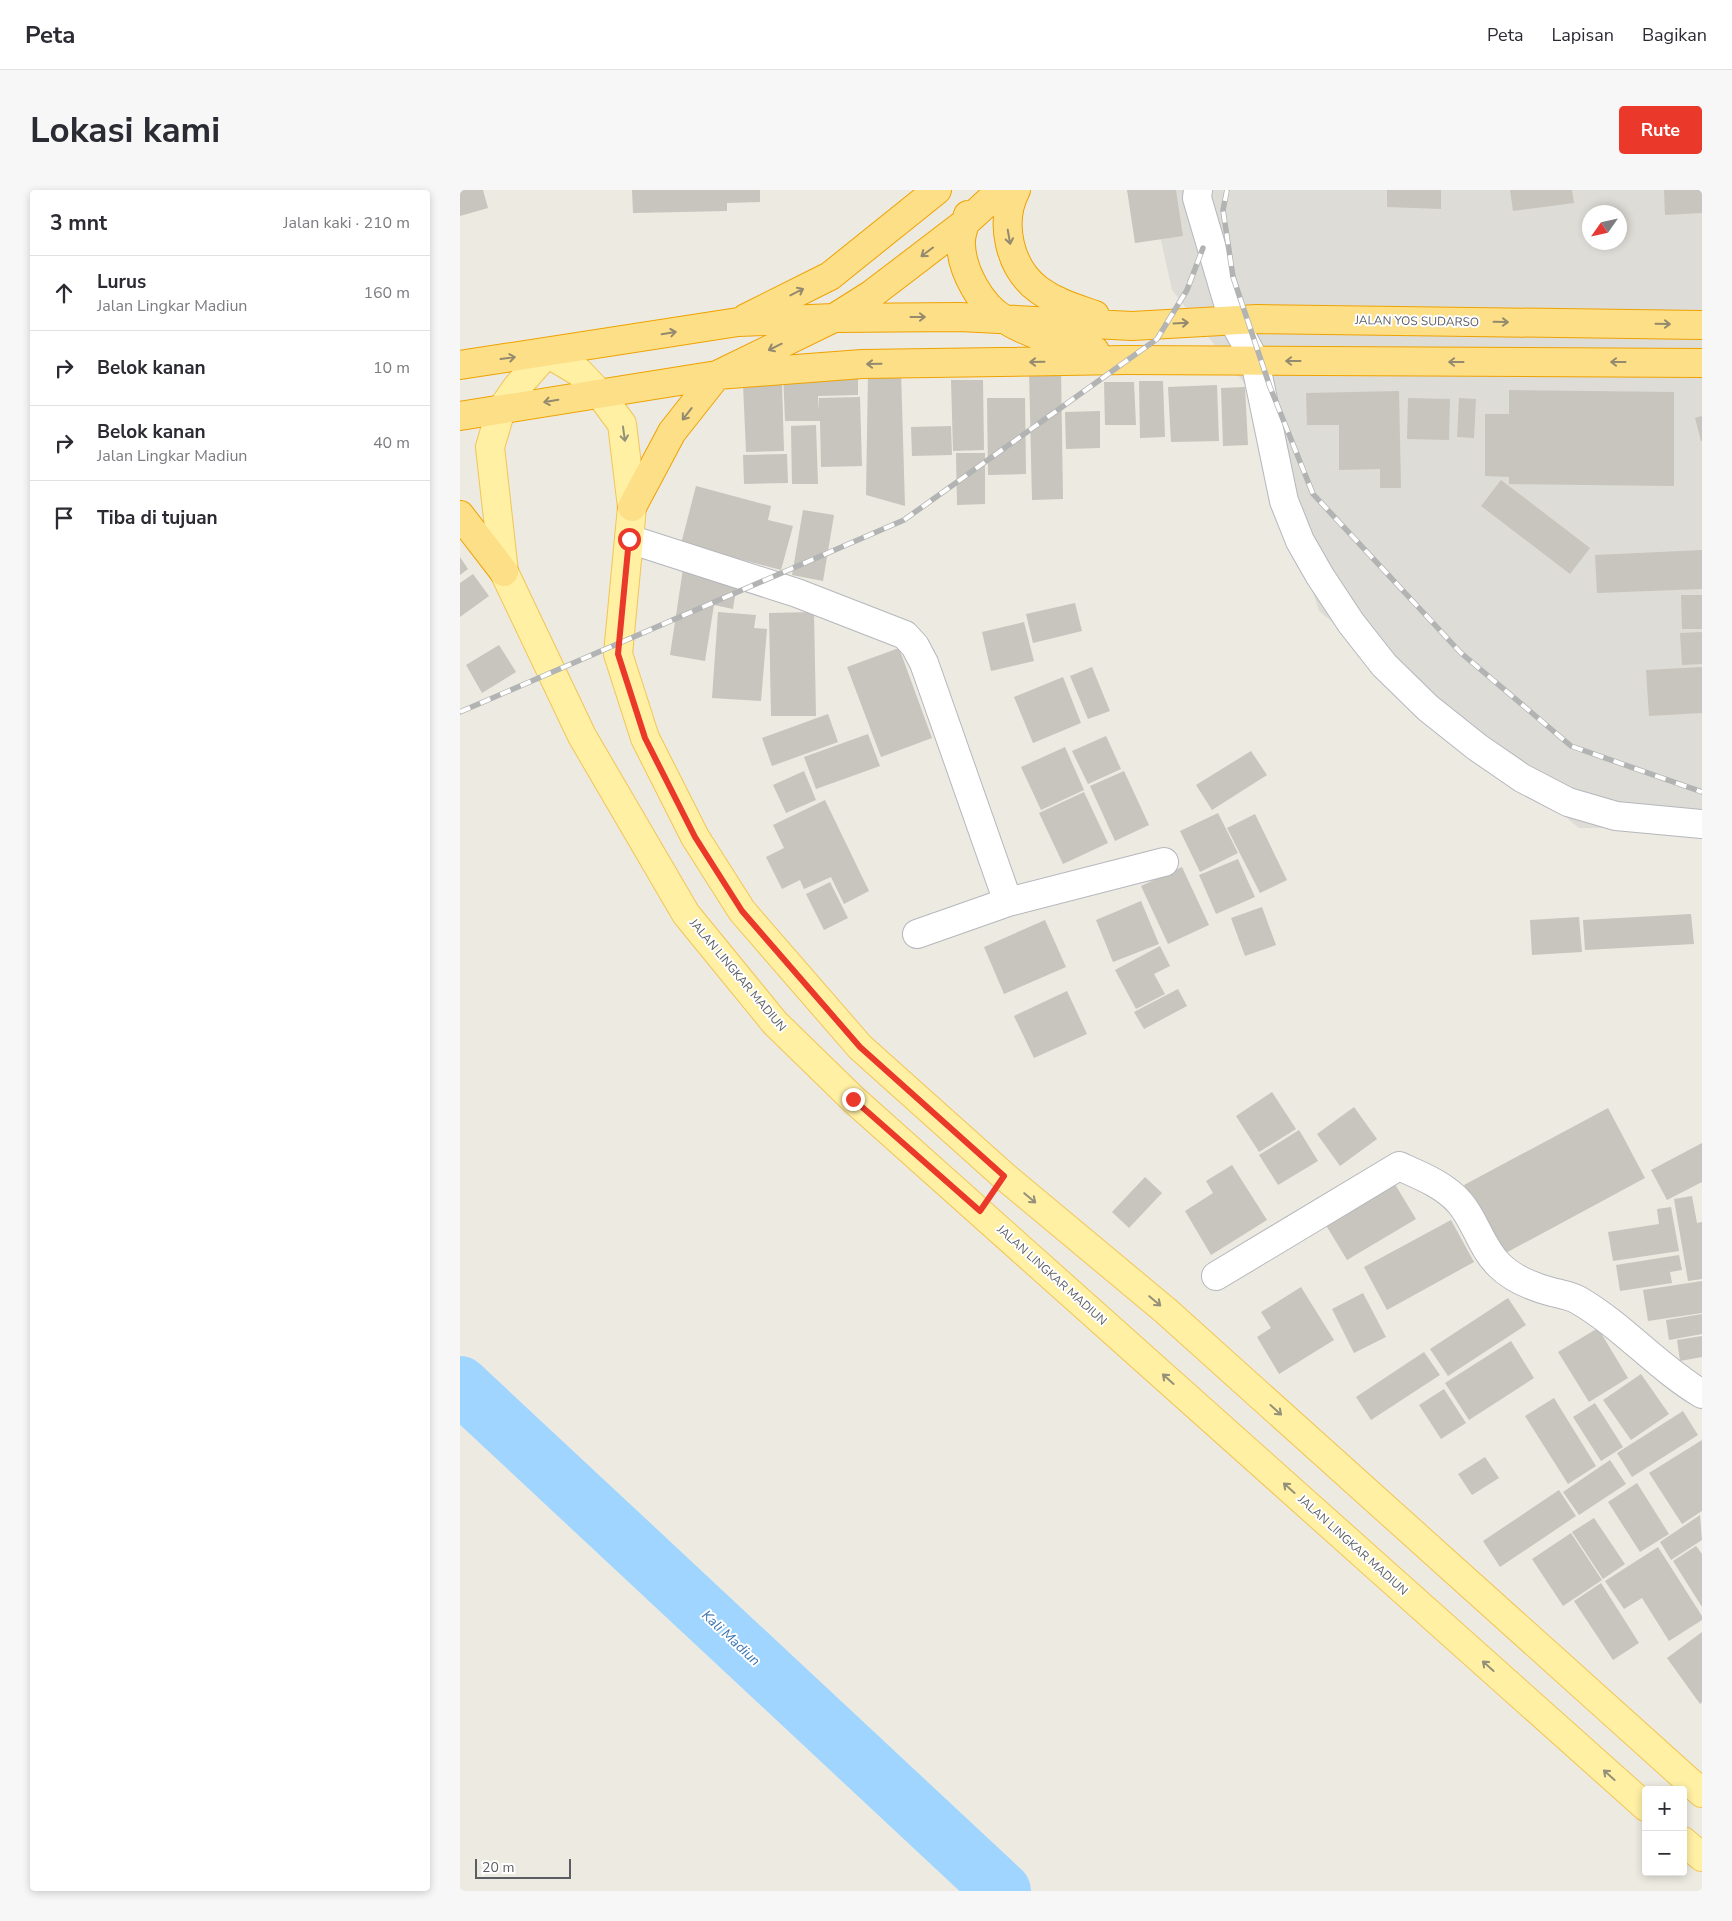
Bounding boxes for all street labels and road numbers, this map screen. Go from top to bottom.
street label: JALAN YOS SUDARSO [1354,312,1479,330]
street label: JALAN LINGKAR MADIUN [685,915,790,1035]
street label: JALAN LINGKAR MADIUN [993,1221,1110,1329]
street label: JALAN LINGKAR MADIUN [1294,1491,1411,1599]

